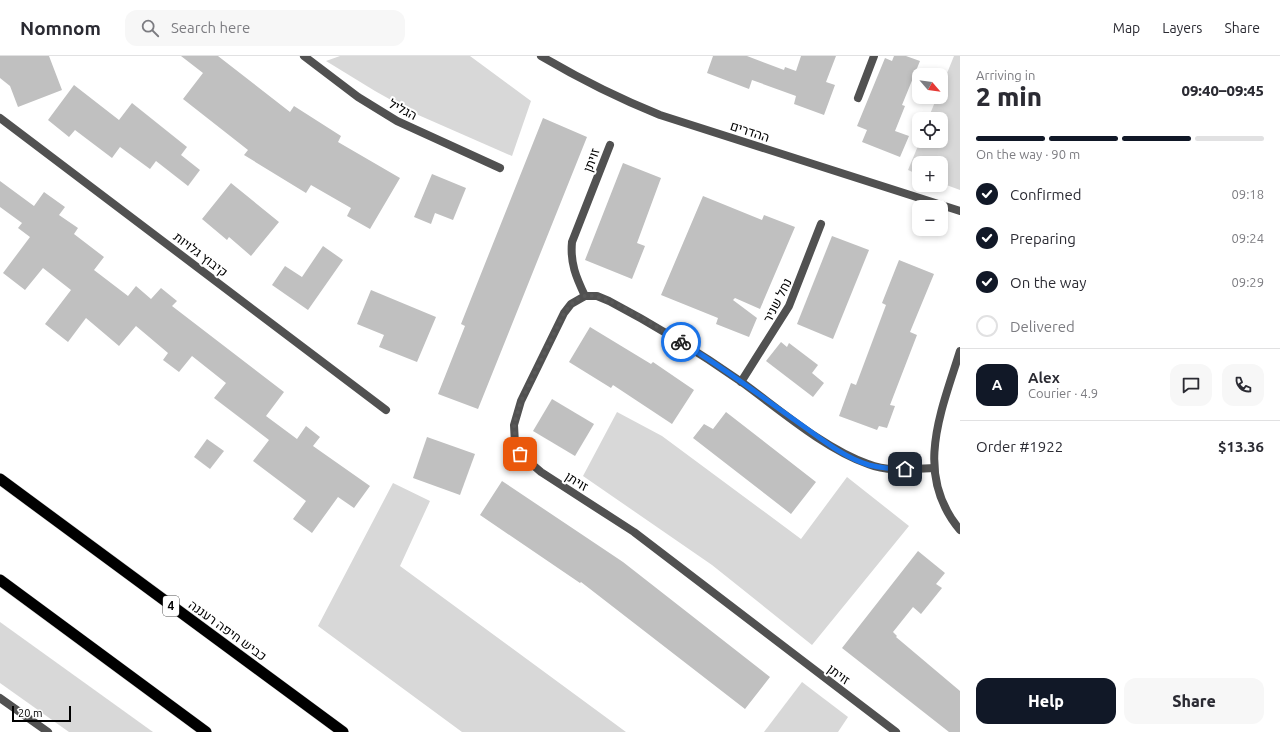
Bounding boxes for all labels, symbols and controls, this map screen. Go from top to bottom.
search box [125,10,405,46]
text: Nomnom [20,17,101,39]
icon: search [139,17,161,39]
text: Search here [171,19,250,36]
text: Map [1113,20,1140,36]
text: Layers [1162,20,1202,36]
text: Share [1224,20,1260,36]
north arrow [912,68,948,104]
map controls [912,68,948,236]
text: Arriving in [976,68,1035,82]
text: 2 min [976,82,1042,111]
text: 09:40–09:45 [1181,82,1264,99]
street label: הגליל [386,96,420,122]
button: locate [912,112,948,148]
street label: ההדרים [729,118,771,144]
street label: זויתן [580,146,603,174]
text: On the way · 90 m [976,147,1080,161]
button: + [912,156,948,192]
icon: check [976,183,998,205]
text: Confirmed [1010,186,1082,203]
text: 09:18 [1231,187,1264,201]
button: − [912,200,948,236]
icon: check [976,227,998,249]
street label: קיבוץ גלויות [171,229,231,280]
text: Preparing [1010,230,1076,247]
text: 09:24 [1231,231,1264,245]
icon: check [976,271,998,293]
text: On the way [1010,274,1086,291]
text: 09:29 [1231,275,1264,289]
street label: נחל שניר [760,276,794,324]
text: Delivered [1010,318,1075,335]
courier [661,322,701,362]
icon: bike [670,331,692,353]
button: chat [1170,364,1212,406]
button: phone [1222,364,1264,406]
text: Alex [1028,369,1060,386]
text: A [992,376,1002,393]
text: Courier · 4.9 [1028,386,1098,400]
pin [503,437,537,471]
text: Order #1922 [976,438,1063,455]
text: $13.36 [1218,438,1264,455]
icon: bag [509,443,531,465]
pin [888,452,922,486]
icon: home [894,458,916,480]
street label: זויתן [562,469,591,494]
road number: 4 [163,596,179,616]
street label: כביש חיפה רעננה [186,597,270,663]
street label: זויתן [825,661,853,688]
button: Help [976,678,1116,724]
button: Share [1124,678,1264,724]
scale bar [12,704,71,723]
text: 20 m [18,707,42,719]

